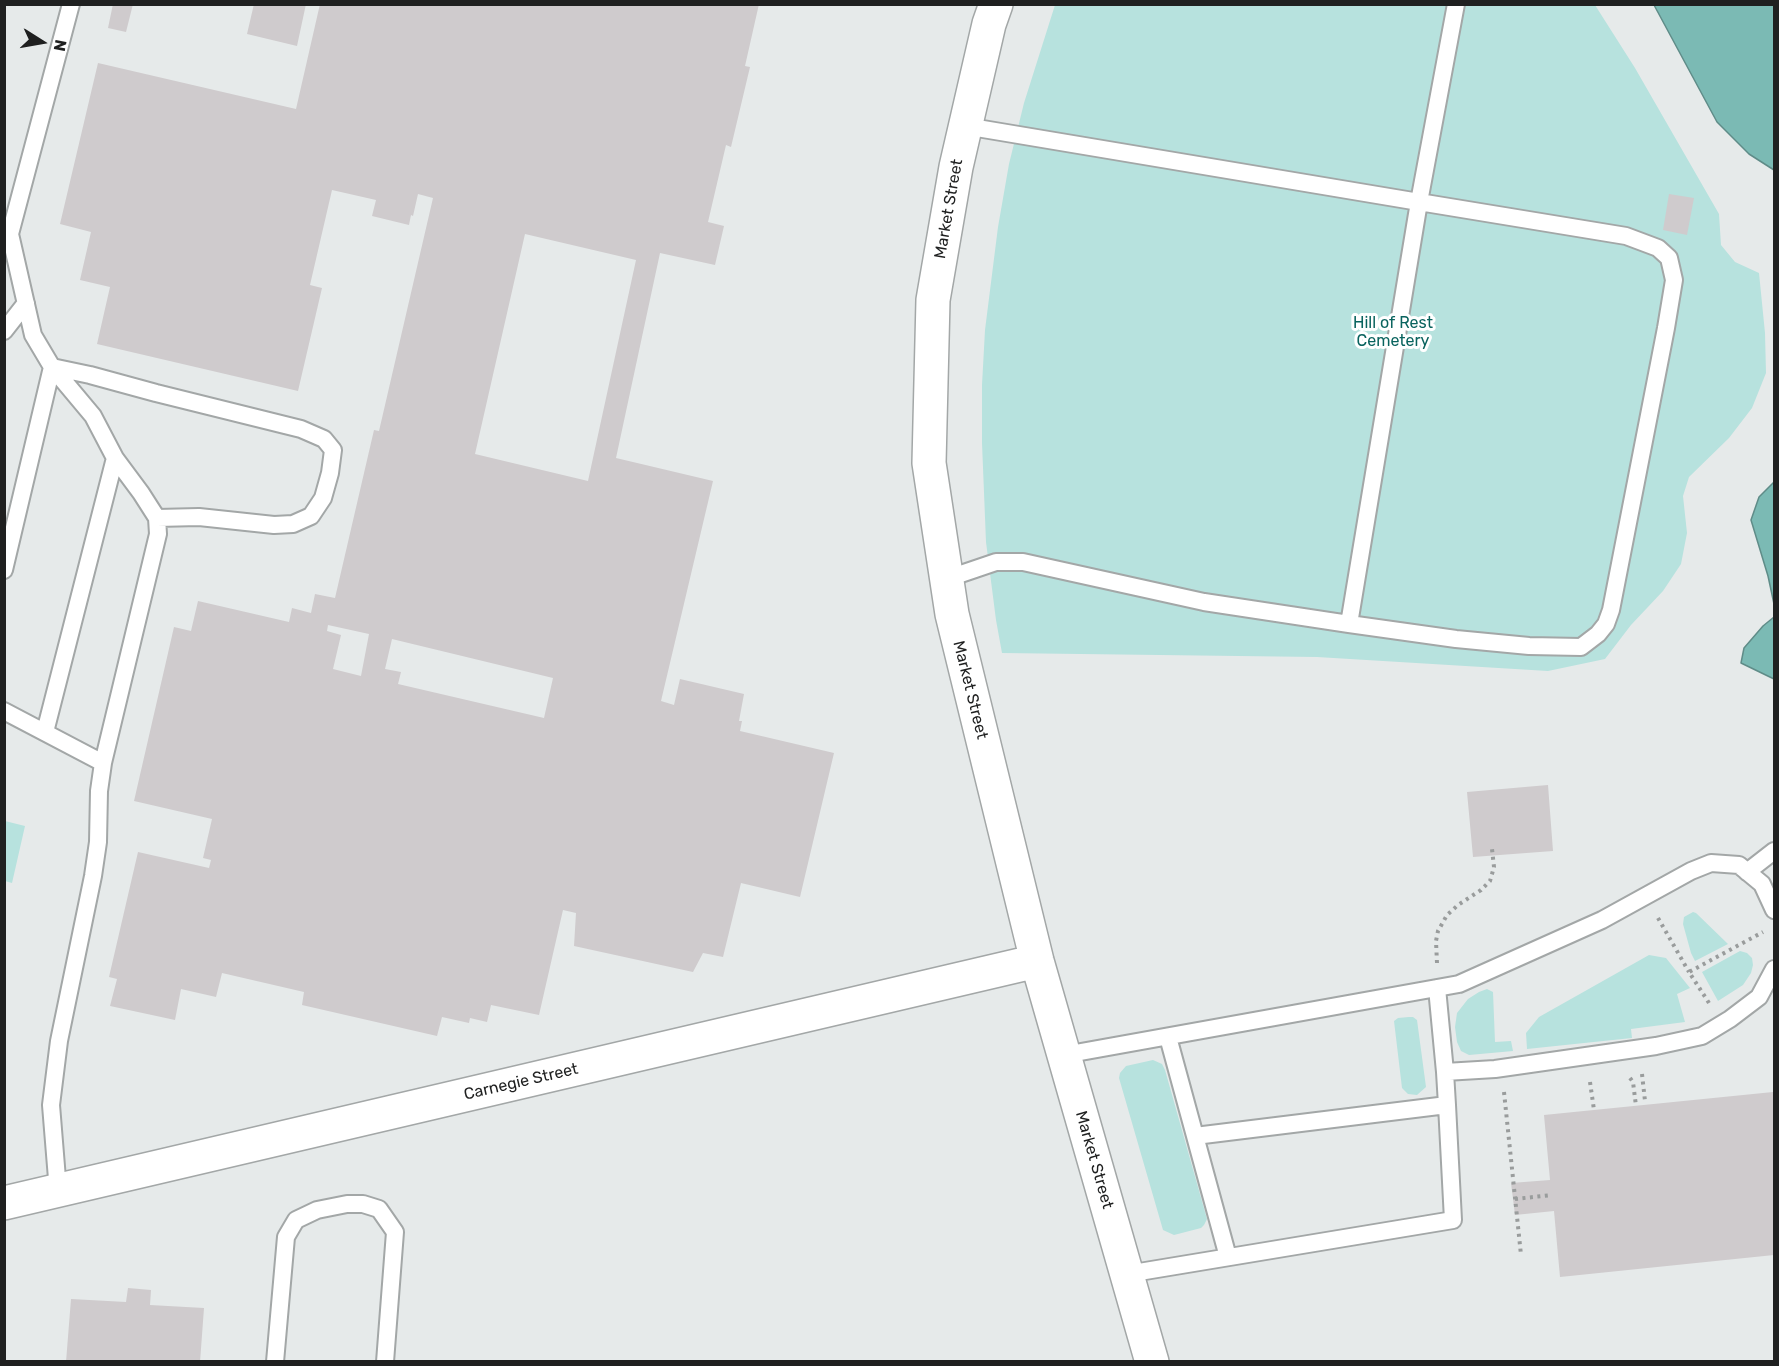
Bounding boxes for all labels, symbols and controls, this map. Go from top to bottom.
north arrow [12,12,72,72]
text: N [50,38,71,53]
street label: Market Street [931,158,967,260]
park label: Hill of Rest Cemetery [1353,313,1433,351]
street label: Market Street [948,639,992,741]
street label: Carnegie Street [462,1060,580,1104]
street label: Market Street [1071,1109,1117,1211]

